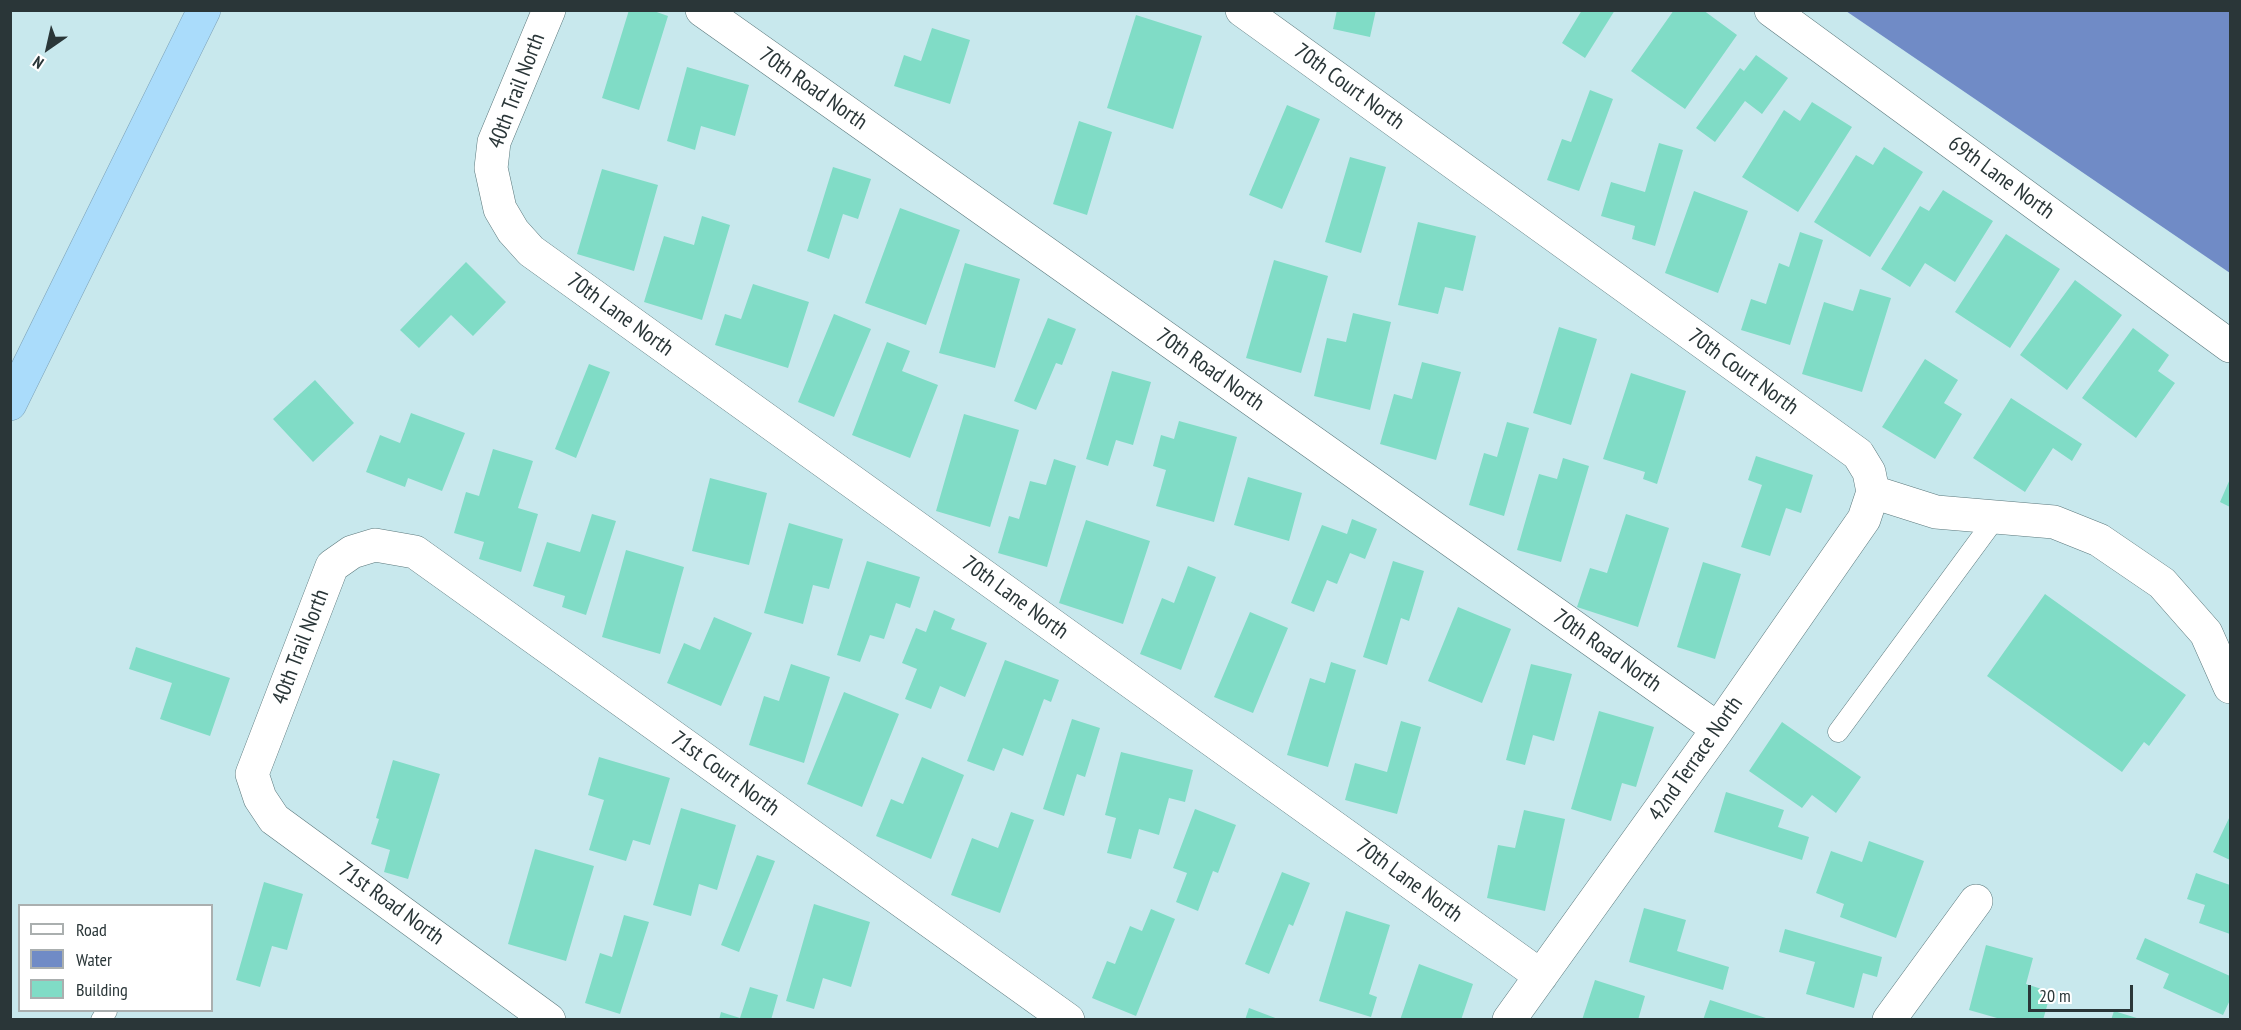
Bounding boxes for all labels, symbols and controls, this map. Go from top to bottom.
north arrow [18,18,78,78]
street label: 40th Trail North [483,30,551,152]
street label: 70th Court North [1289,38,1409,136]
street label: 70th Road North [754,42,872,136]
text: N [29,52,47,74]
street label: 69th Lane North [1943,131,2059,225]
street label: 70th Lane North [562,268,678,362]
street label: 70th Road North [1151,323,1269,417]
street label: 70th Court North [1683,323,1803,421]
street label: 70th Lane North [957,551,1073,645]
street label: 40th Trail North [267,586,335,708]
street label: 70th Road North [1548,604,1666,698]
street label: 42nd Terrace North [1643,692,1749,826]
street label: 71st Court North [666,726,784,822]
street label: 70th Lane North [1351,834,1467,928]
street label: 71st Road North [333,857,449,951]
legend [18,904,213,1012]
text: Road [76,918,107,941]
text: Water [76,948,112,971]
scale bar [2031,973,2136,1011]
text: Building [76,978,128,1001]
text: 20 m [2039,984,2071,1007]

